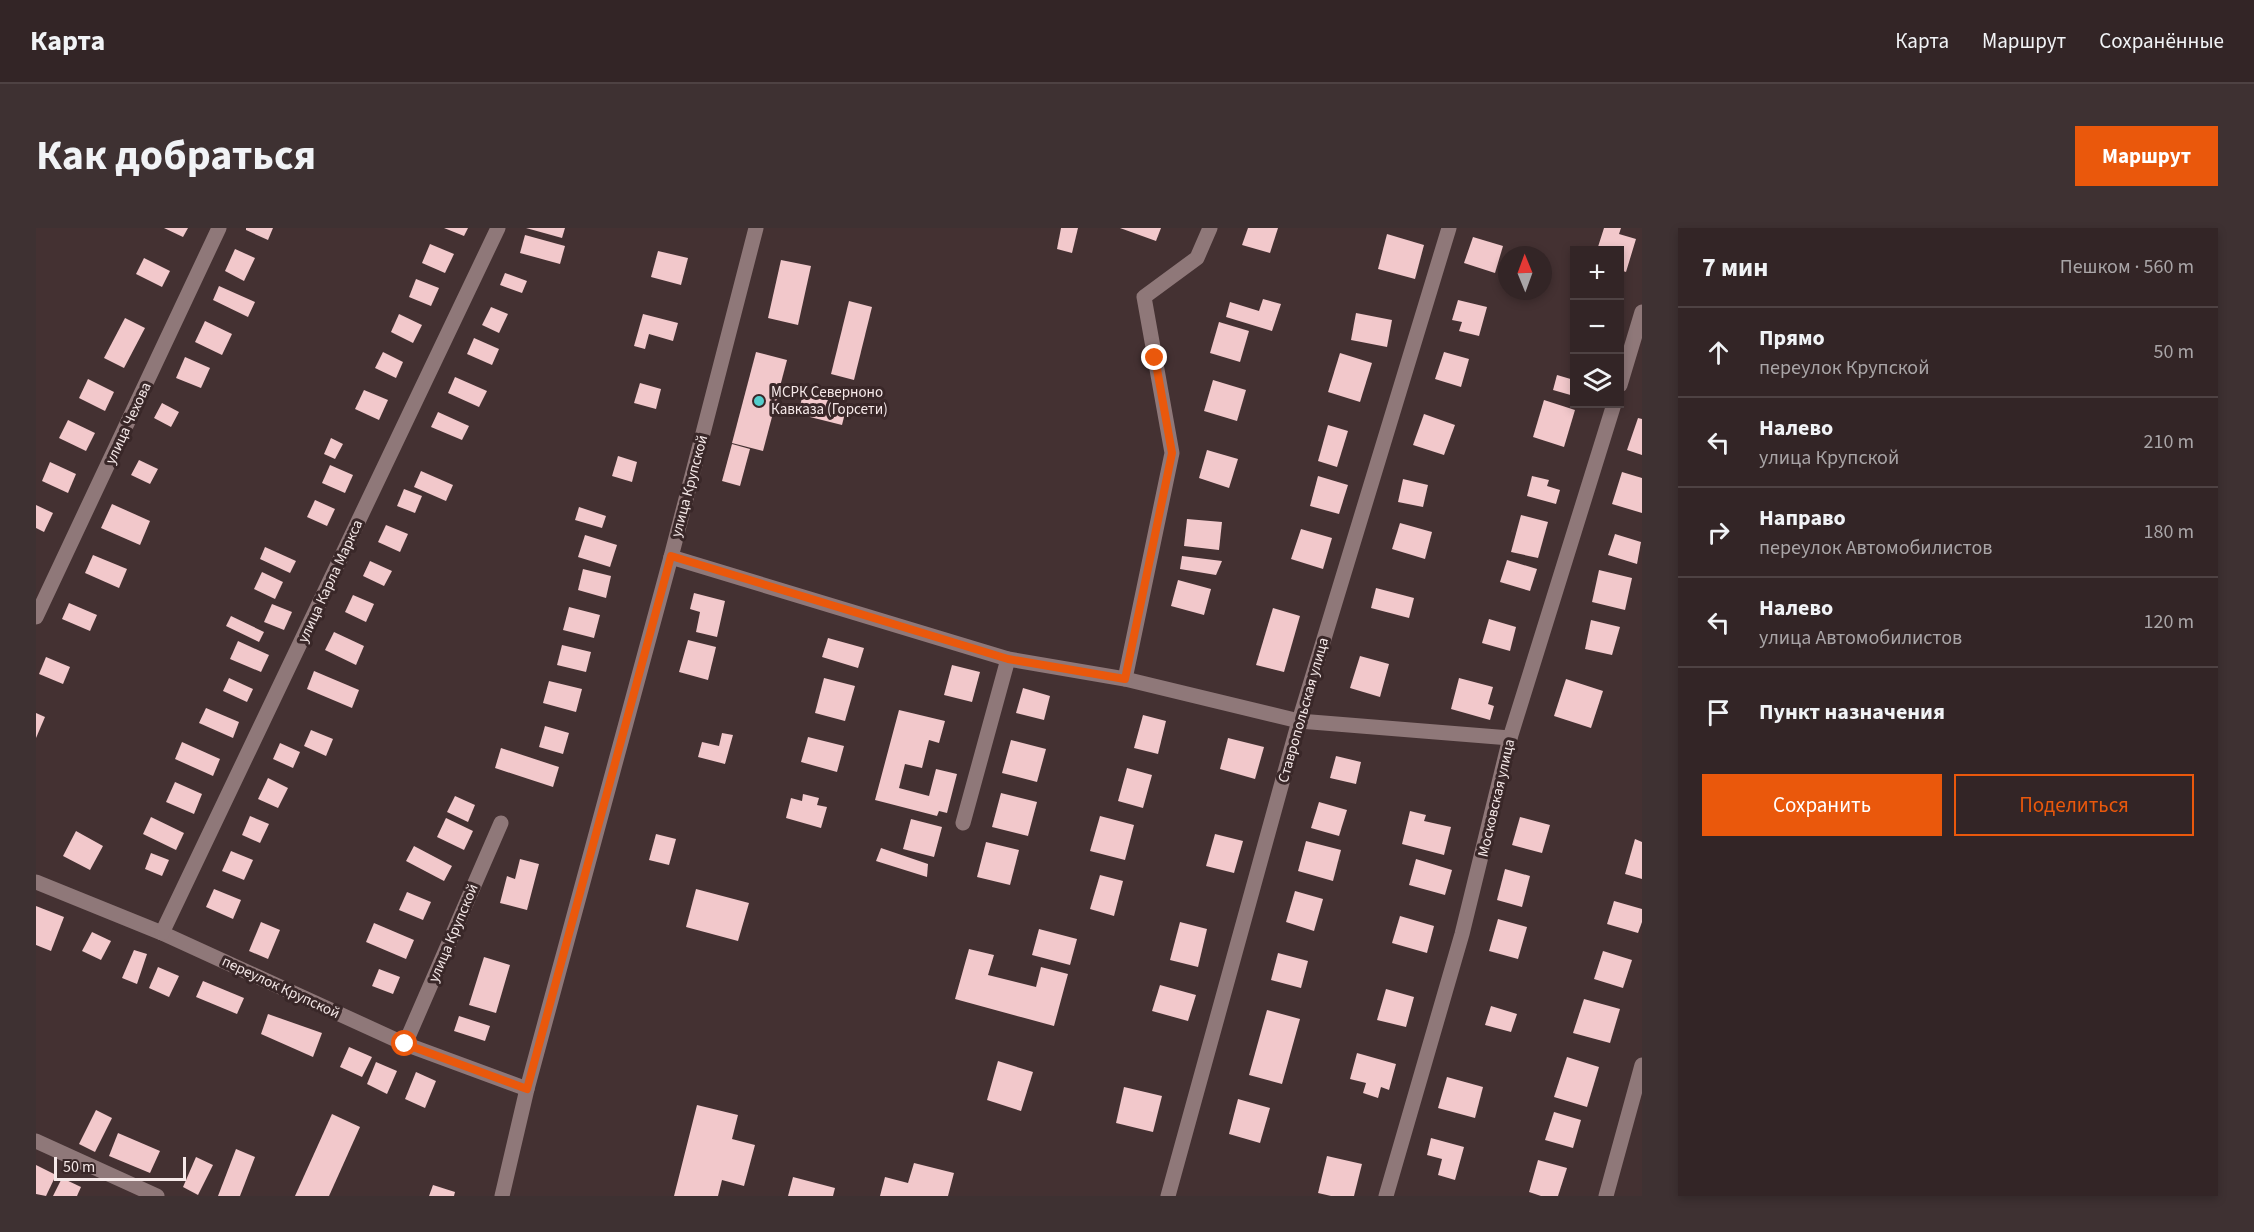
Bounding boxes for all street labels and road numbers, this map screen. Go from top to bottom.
street label: улица Чехова [100,379,157,468]
street label: улица Крупской [666,433,713,540]
street label: улица Карла Маркса [293,516,368,646]
street label: Ставропольская улица [1273,635,1334,785]
street label: Московская улица [1473,737,1520,859]
street label: улица Крупской [423,881,484,986]
street label: переулок Крупской [218,951,343,1024]

